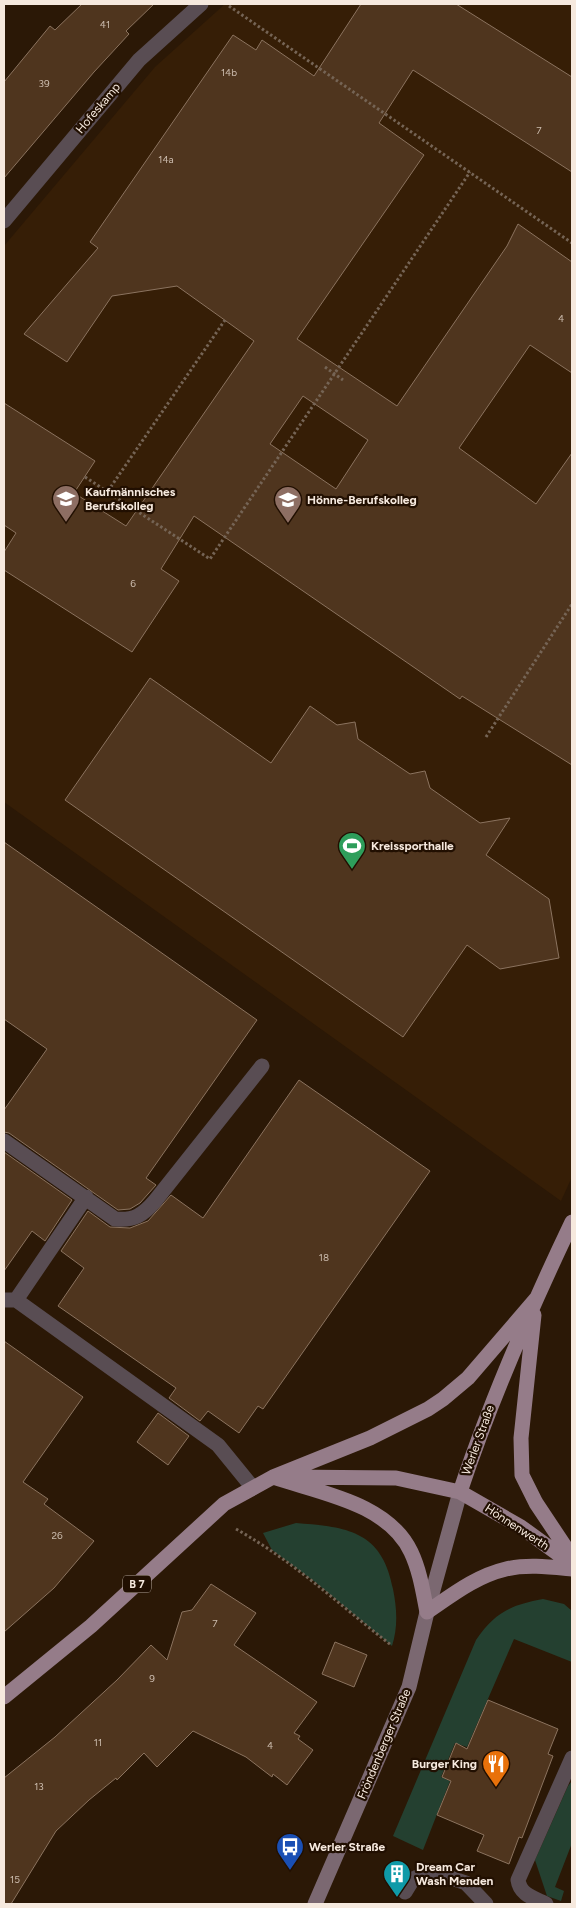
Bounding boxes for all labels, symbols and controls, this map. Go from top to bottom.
house number: 41 [100,18,110,31]
house number: 14b [221,66,237,79]
house number: 39 [38,77,50,90]
street label: Hofeskamp [73,80,123,136]
house number: 7 [536,124,542,137]
house number: 14a [158,153,174,166]
house number: 4 [558,312,564,325]
school or university icon: Kaufmännisches Berufskolleg [51,484,81,523]
place label: Kaufmännisches Berufskolleg [85,485,176,513]
school or university icon: Hönne-Berufskolleg [273,485,303,524]
place label: Hönne-Berufskolleg [307,493,417,507]
house number: 6 [130,577,136,590]
sports icon: Kreissporthalle [337,831,367,870]
place label: Kreissporthalle [371,839,454,853]
house number: 18 [319,1251,329,1264]
street label: Werler Straße [459,1403,497,1477]
street label: Hönnenwerth [482,1501,552,1553]
house number: 26 [51,1529,63,1542]
road number: B 7 [123,1576,151,1592]
house number: 7 [212,1617,218,1630]
house number: 9 [149,1672,155,1685]
street label: Fröndenberger Straße [354,1687,414,1801]
house number: 11 [94,1736,102,1749]
house number: 4 [267,1739,273,1752]
restaurant icon: Burger King [481,1749,511,1788]
place label: Burger King [412,1757,477,1771]
house number: 13 [34,1780,44,1793]
bus stop icon: Werler Straße [275,1832,305,1871]
place label: Werler Straße [309,1840,386,1854]
building icon: Dream Car Wash Menden [382,1859,412,1898]
place label: Dream Car Wash Menden [416,1860,494,1888]
house number: 15 [10,1873,20,1886]

